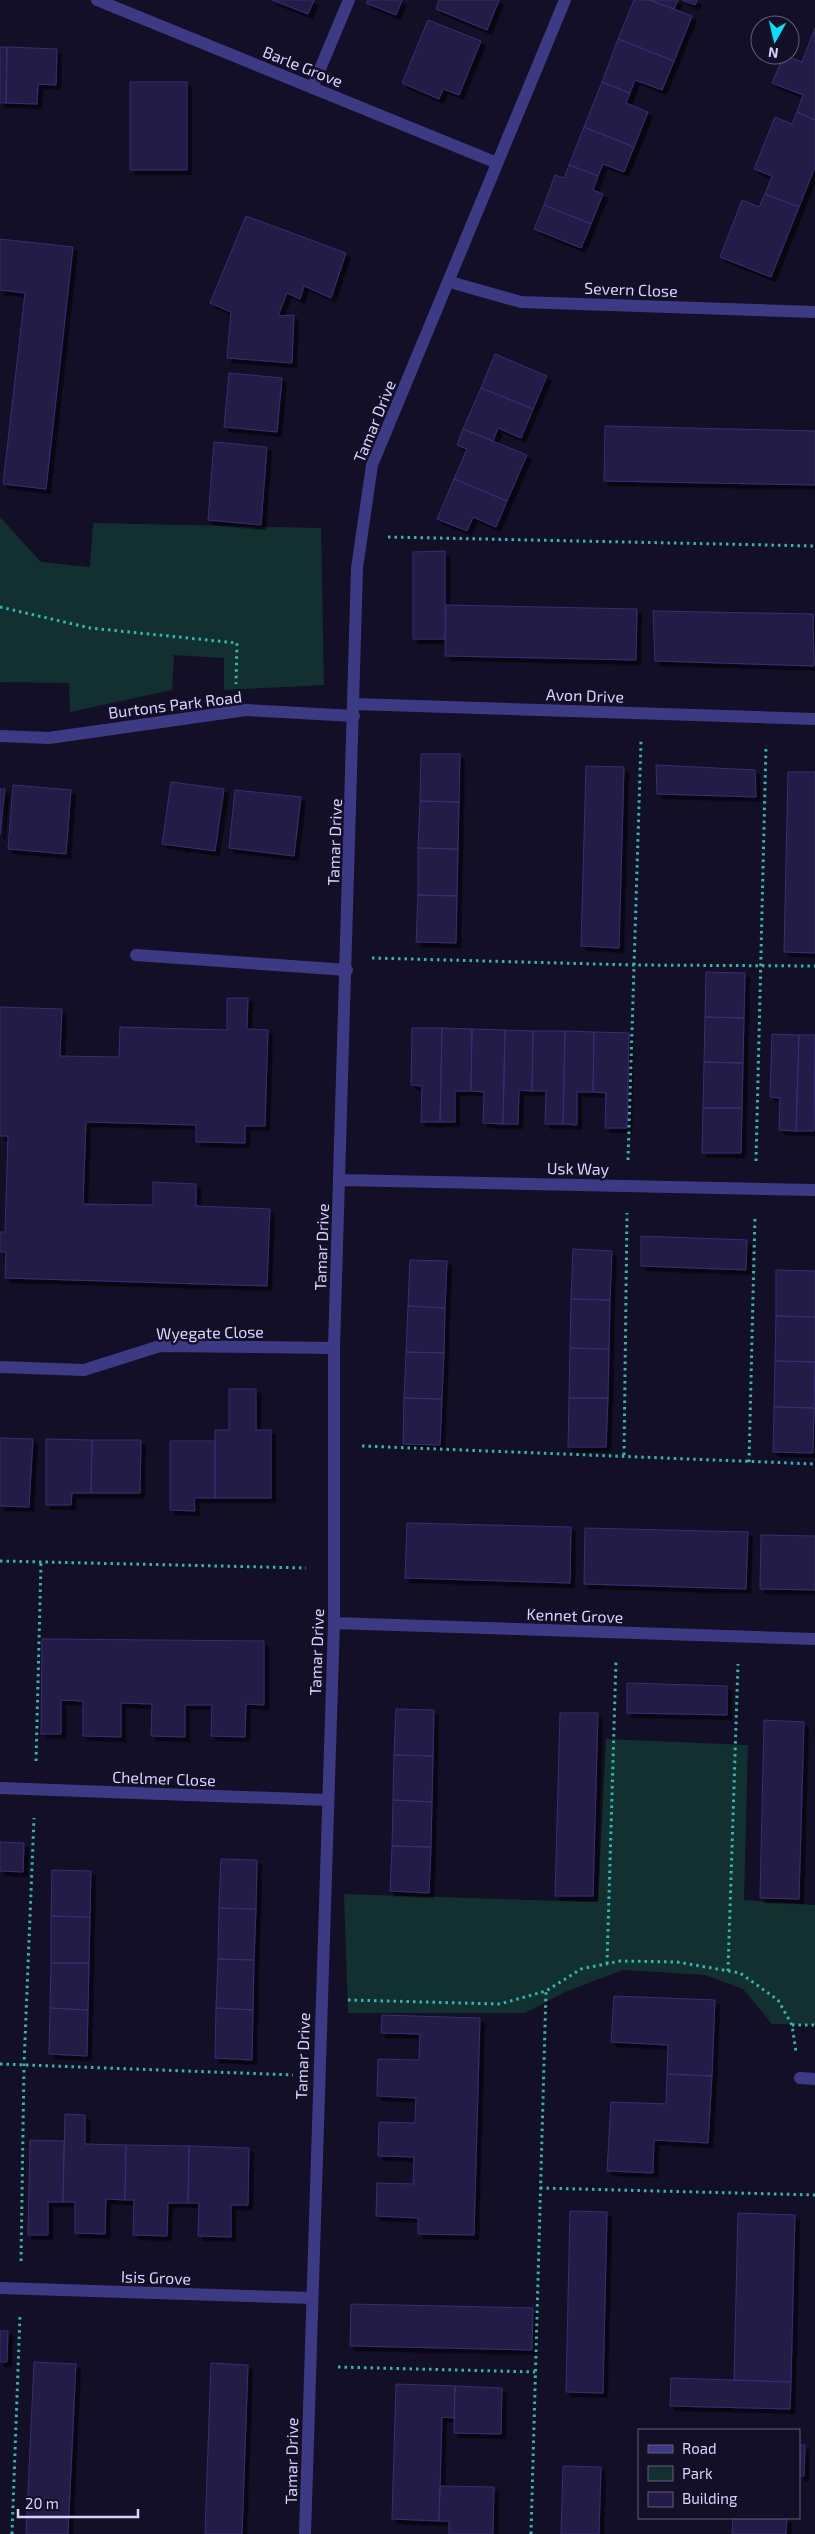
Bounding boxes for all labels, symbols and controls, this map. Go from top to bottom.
north arrow [750,15,800,65]
street label: Barle Grove [260,41,346,91]
text: N [767,44,779,62]
street label: Severn Close [584,278,678,300]
street label: Tamar Drive [349,377,399,465]
street label: Avon Drive [546,684,624,706]
street label: Burtons Park Road [107,686,243,722]
street label: Tamar Drive [323,798,345,886]
street label: Usk Way [547,1158,610,1178]
street label: Tamar Drive [310,1203,332,1291]
street label: Wyegate Close [156,1322,264,1342]
street label: Kennet Grove [526,1604,624,1626]
street label: Tamar Drive [305,1608,327,1696]
street label: Chelmer Close [112,1767,216,1789]
street label: Tamar Drive [291,2012,313,2100]
street label: Isis Grove [121,2266,191,2288]
street label: Tamar Drive [281,2417,301,2505]
legend [638,2429,800,2519]
text: Road [682,2439,717,2457]
text: Park [682,2464,713,2482]
scale bar [18,2486,138,2518]
text: Building [682,2489,738,2507]
text: 20 m [25,2494,59,2512]

